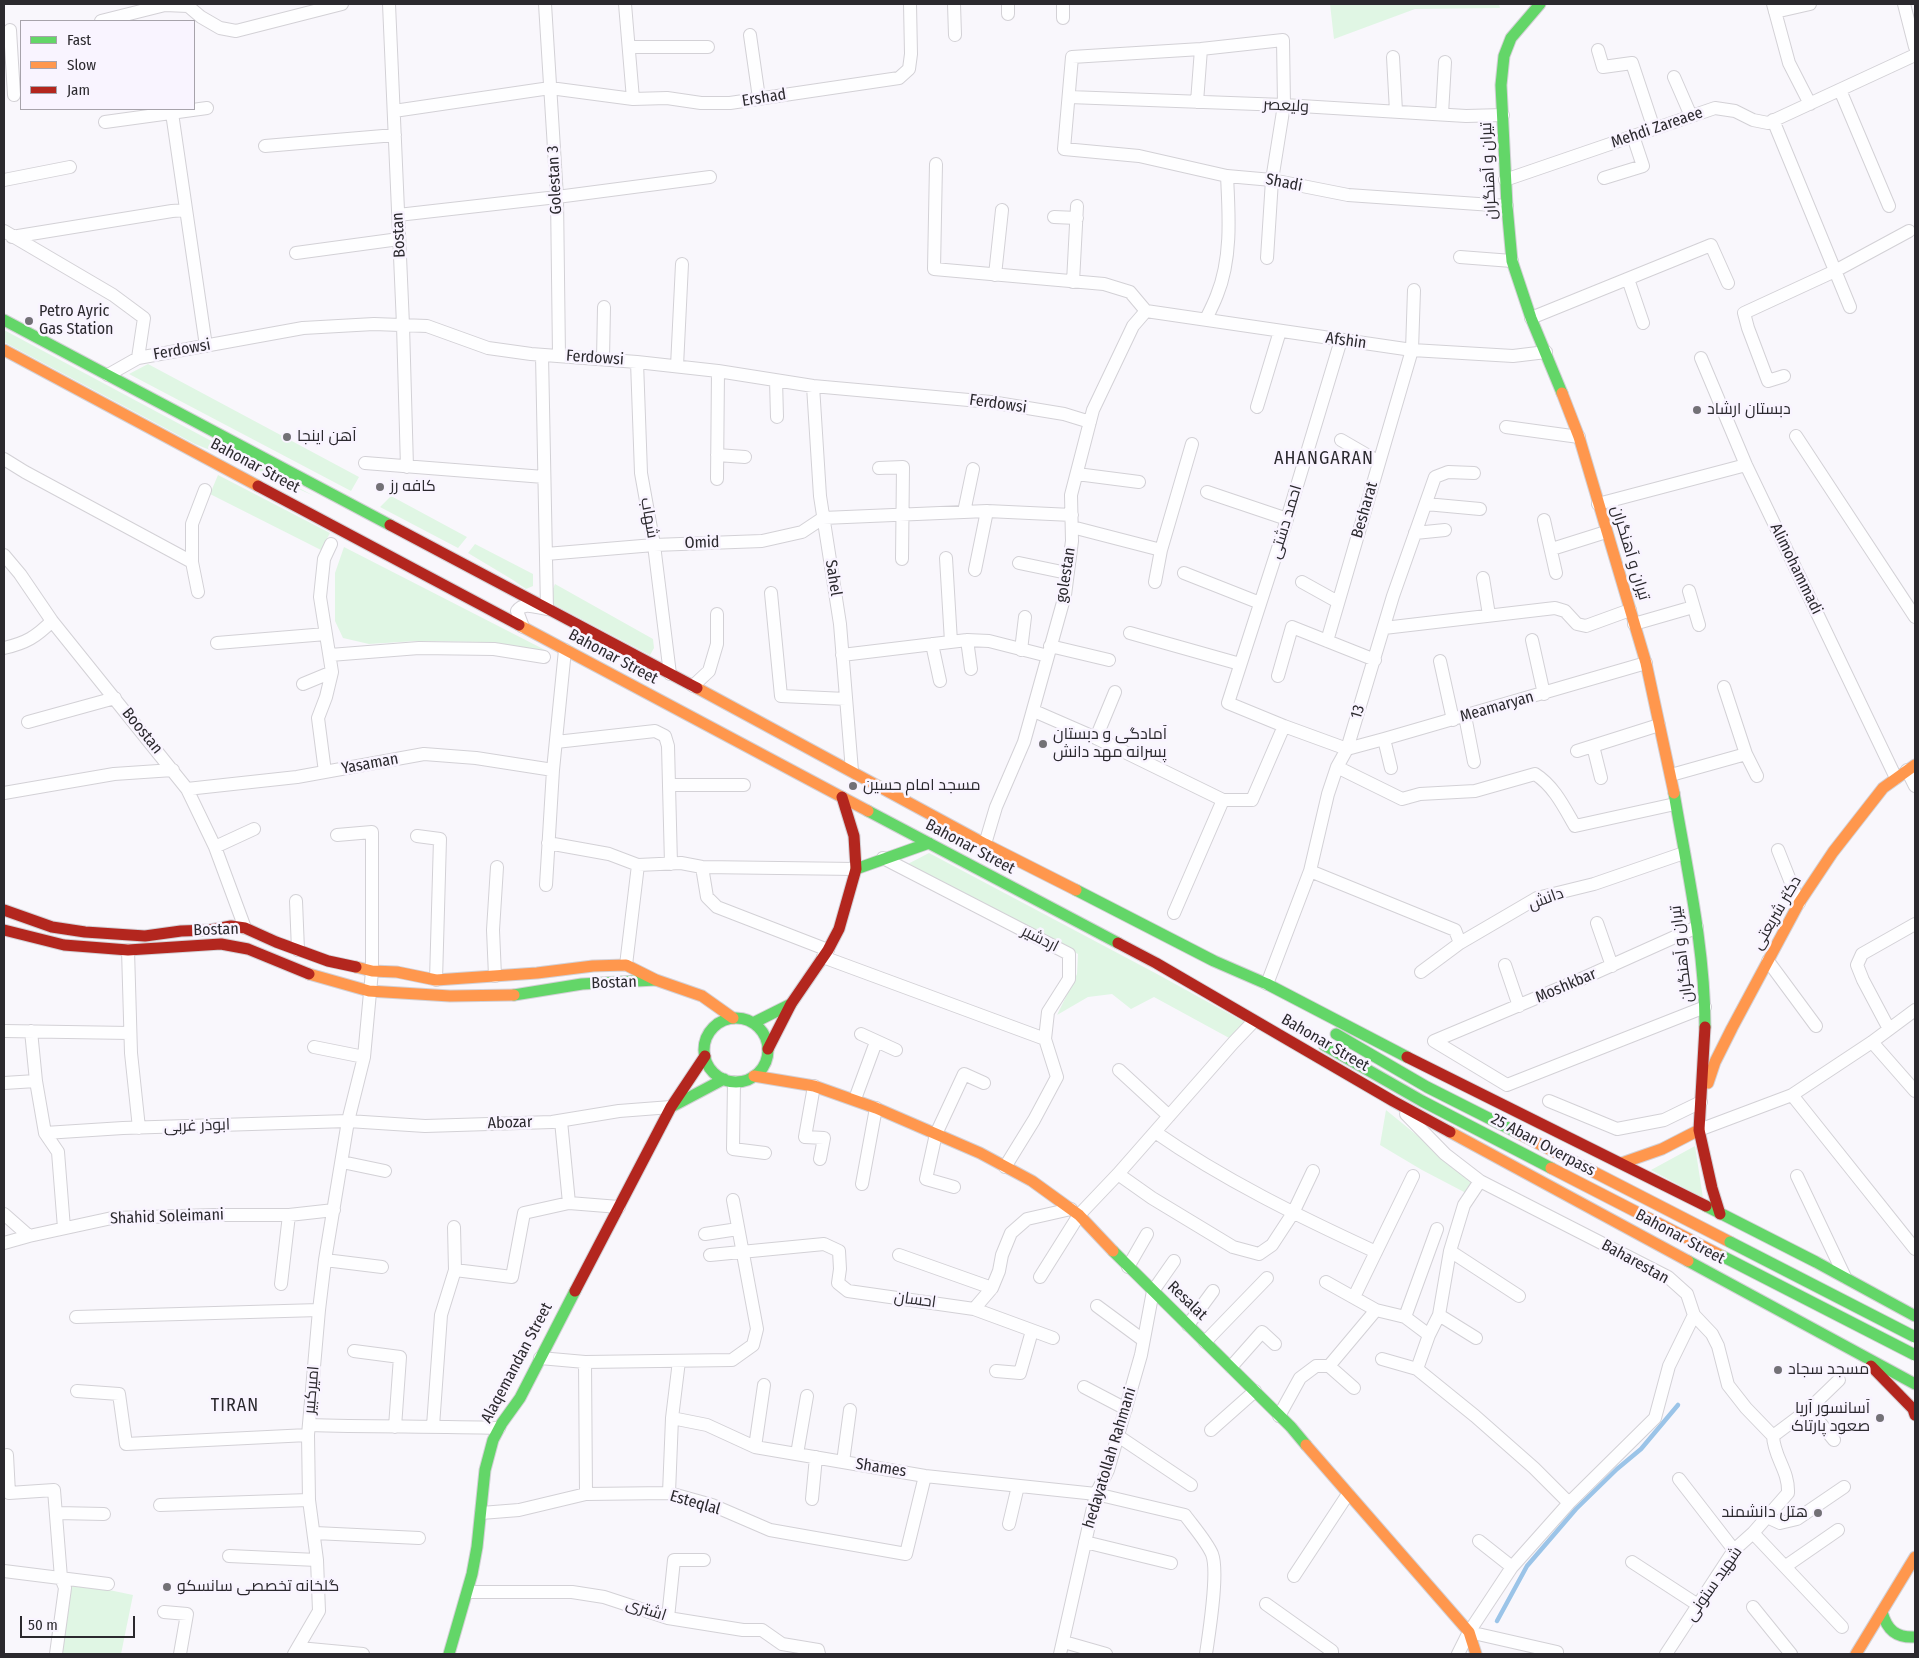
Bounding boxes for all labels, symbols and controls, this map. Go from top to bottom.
legend [20,20,195,110]
text: Fast [67,31,91,49]
text: Slow [67,56,96,74]
text: Jam [67,81,90,99]
street label: Ershad [741,85,787,111]
street label: ولیعصر [1263,95,1309,117]
street label: Mehdi Zareaee [1609,103,1705,153]
street label: تیران و آهنگران [1477,122,1501,220]
street label: Golestan 3 [544,145,566,215]
street label: Shadi [1264,170,1304,196]
street label: Bostan [388,212,410,258]
place label: Petro Ayric Gas Station [39,302,113,340]
marker: Petro Ayric Gas Station [23,315,35,327]
street label: Afshin [1324,329,1368,353]
street label: Ferdowsi [152,336,212,364]
street label: Ferdowsi [565,346,625,370]
street label: Ferdowsi [968,390,1028,418]
place label: دبستان ارشاد [1707,400,1791,420]
marker: دبستان ارشاد [1691,404,1703,416]
place label: آهن اینجا [297,427,357,447]
marker: آهن اینجا [281,431,293,443]
street label: Bahonar Street [207,434,303,498]
district label: AHANGARAN [1273,448,1375,470]
place label: کافه رز [390,477,436,497]
street label: Besharat [1348,480,1382,540]
marker: کافه رز [374,481,386,493]
street label: احمد دشتی [1266,483,1306,561]
street label: شهاب [636,496,662,540]
street label: تیران و آهنگران [1607,503,1653,603]
street label: Alimohammadi [1766,520,1826,618]
street label: Omid [684,533,720,553]
street label: golestan [1052,546,1080,604]
street label: Sahel [821,559,845,597]
street label: Bahonar Street [565,625,661,689]
street label: Meamaryan [1458,687,1536,727]
street label: 13 [1347,703,1369,721]
street label: Boostan [118,704,166,758]
place label: آمادگی و دبستان پسرانه مهد دانش [1053,725,1167,763]
marker: آمادگی و دبستان پسرانه مهد دانش [1037,738,1049,750]
street label: Yasaman [340,750,400,778]
place label: مسجد امام حسین [863,776,981,796]
marker: مسجد امام حسین [847,780,859,792]
street label: Bahonar Street [922,815,1018,879]
street label: دکتر شریعتی [1748,873,1806,953]
street label: دانش [1526,884,1566,914]
street label: تیران و آهنگران [1667,904,1697,1004]
street label: Bostan [193,920,239,940]
street label: اردشیر [1018,922,1062,956]
street label: Moshkbar [1533,965,1599,1007]
street label: Bostan [591,973,637,993]
street label: Bahonar Street [1278,1010,1372,1076]
street label: 25 Aban Overpass [1488,1109,1598,1181]
street label: Abozar [487,1113,533,1133]
street label: ابوذر غربی [164,1115,230,1137]
street label: Shahid Soleimani [110,1205,224,1229]
street label: Bahonar Street [1632,1205,1728,1269]
street label: Baharestan [1598,1236,1672,1288]
street label: Resalat [1163,1277,1211,1325]
street label: احسان [893,1288,937,1312]
street label: Alaqemandan Street [477,1300,557,1426]
place label: مسجد سجاد [1788,1360,1869,1380]
marker: مسجد سجاد [1772,1364,1784,1376]
street label: امیرکبیر [300,1365,324,1415]
street label: hedayatollah Rahmani [1079,1385,1141,1531]
district label: TIRAN [210,1395,260,1417]
place label: آسانسور آریا صعود پارتاک [1791,1399,1870,1437]
marker: آسانسور آریا صعود پارتاک [1874,1412,1886,1424]
street label: Shames [854,1455,908,1481]
street label: Esteqlal [667,1487,723,1519]
place label: هتل دانشمند [1721,1503,1808,1523]
marker: هتل دانشمند [1812,1507,1824,1519]
street label: شهید ستونی [1681,1543,1747,1625]
place label: گلخانه تخصصی سانسکو [177,1577,339,1597]
marker: گلخانه تخصصی سانسکو [161,1581,173,1593]
street label: اشتری [623,1594,669,1626]
scale bar [22,1606,138,1638]
text: 50 m [28,1616,58,1634]

